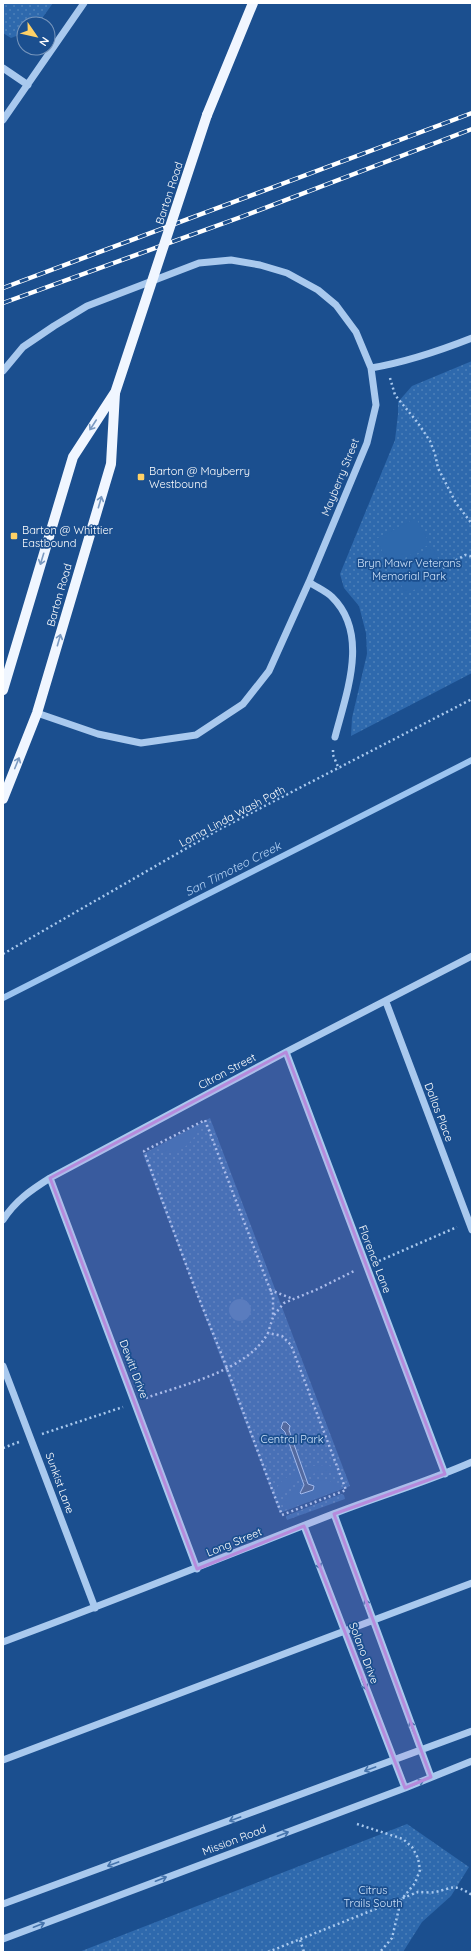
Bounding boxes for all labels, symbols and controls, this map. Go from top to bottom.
north arrow [16,16,56,56]
text: N [36,34,52,49]
street label: Barton Road [152,160,186,226]
one-way arrow [89,419,97,431]
street label: Mayberry Street [318,436,362,518]
place label: Barton @ Mayberry Westbound [149,464,250,491]
marker: Barton @ Mayberry Westbound [136,472,146,482]
one-way arrow [97,496,104,509]
place label: Barton @ Whittier Eastbound [22,523,114,550]
marker: Barton @ Whittier Eastbound [9,531,19,541]
one-way arrow [38,552,45,565]
park label: Bryn Mawr Veterans Memorial Park [357,556,461,583]
street label: Barton Road [43,562,75,628]
one-way arrow [56,634,63,647]
one-way arrow [14,758,22,770]
street label: Loma Linda Wash Path [177,782,287,850]
water label: San Timoteo Creek [182,837,285,899]
street label: Citron Street [196,1050,258,1092]
street label: Dallas Place [421,1080,457,1144]
street label: Florence Lane [356,1223,394,1295]
street label: Dewitt Drive [116,1338,152,1400]
park label: Central Park [260,1432,324,1446]
street label: Sunkist Lane [42,1451,78,1515]
street label: Long Street [204,1524,264,1560]
one-way arrow [314,1556,322,1568]
one-way arrow [363,1600,371,1612]
street label: Solano Drive [346,1620,382,1686]
one-way arrow [361,1678,369,1690]
one-way arrow [408,1722,416,1734]
one-way arrow [364,1765,376,1773]
one-way arrow [411,1778,423,1786]
one-way arrow [229,1815,241,1823]
street label: Mission Road [200,1821,268,1859]
one-way arrow [276,1829,288,1837]
one-way arrow [107,1860,119,1868]
one-way arrow [155,1875,167,1883]
park label: Citrus Trails South [344,1883,402,1910]
one-way arrow [33,1921,45,1929]

